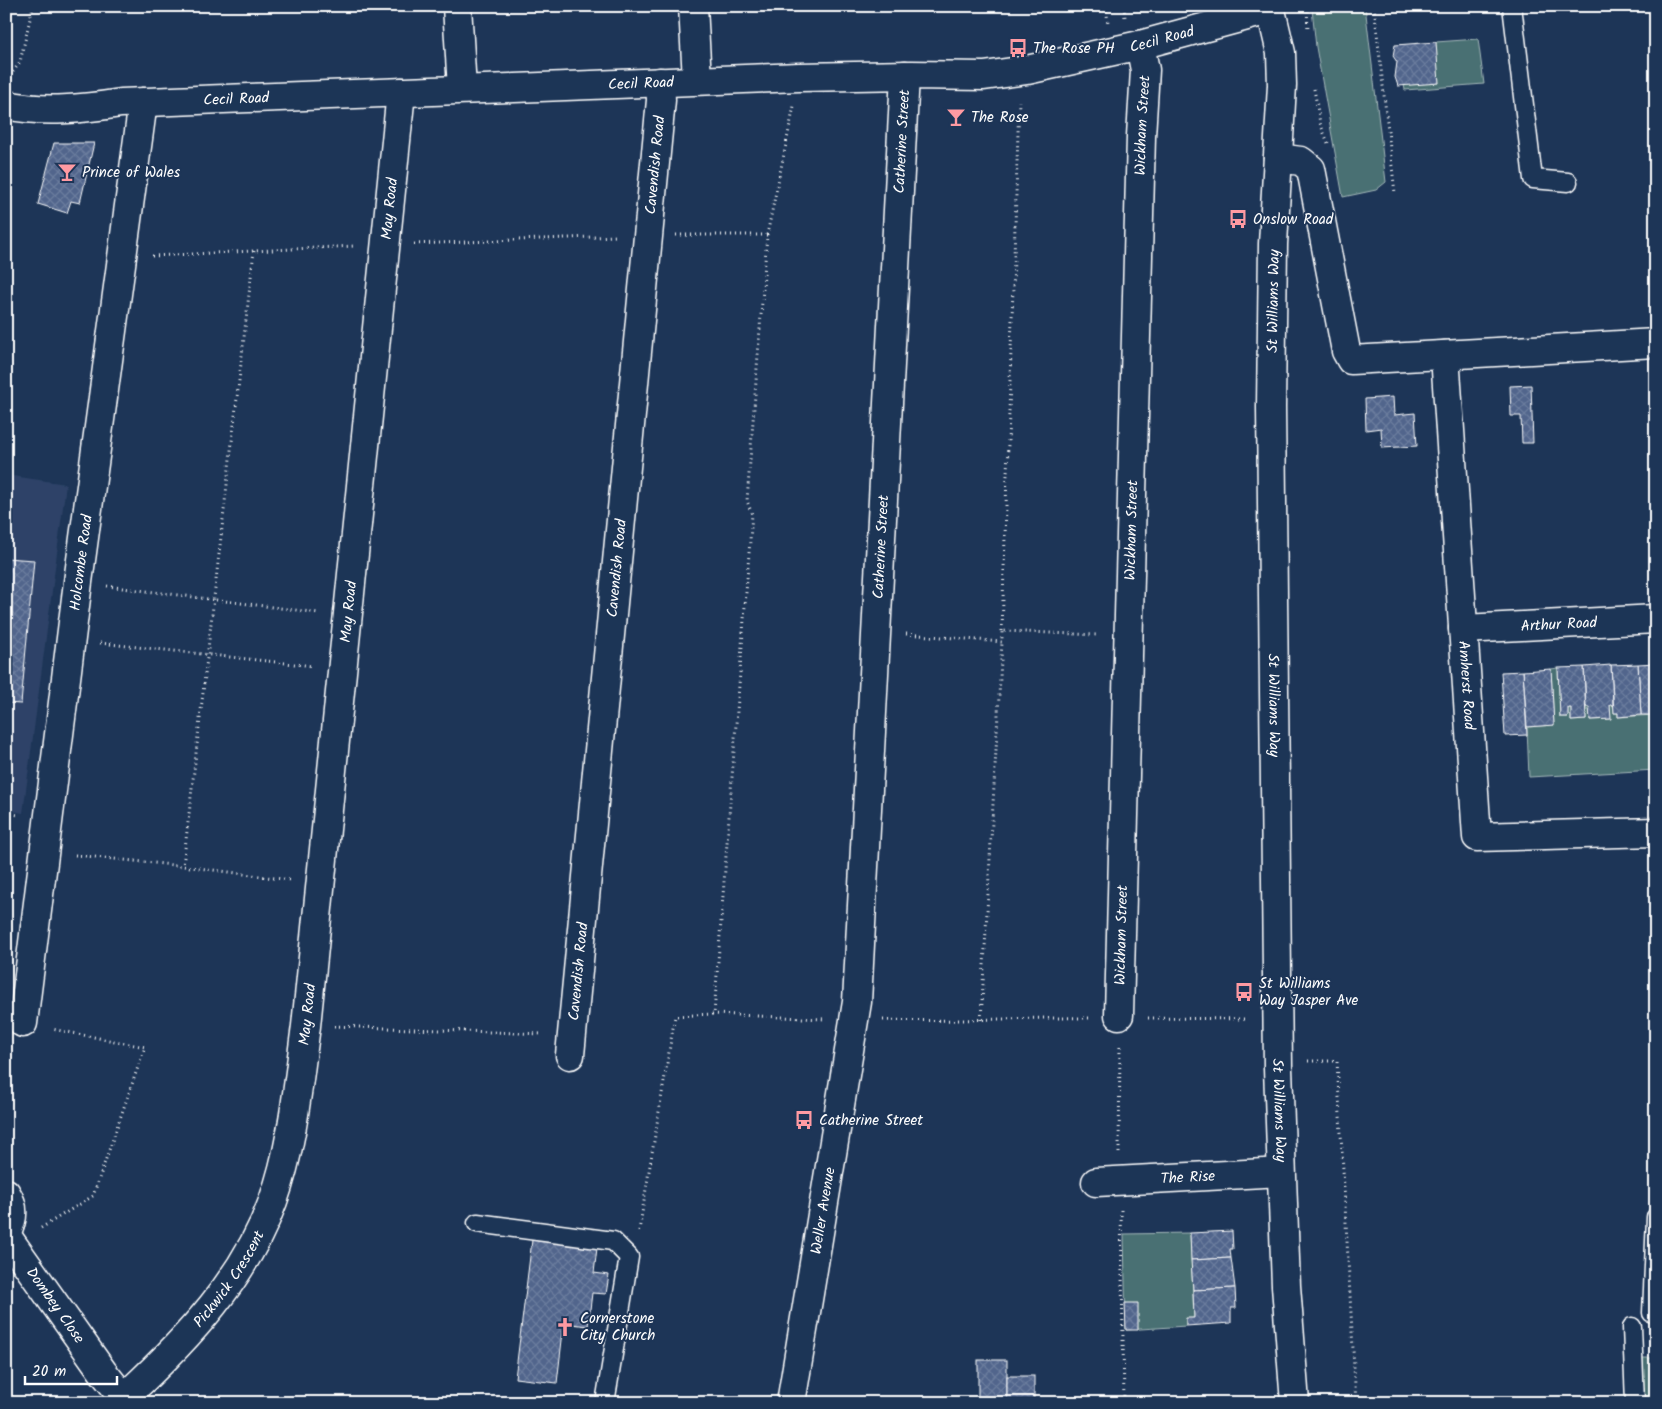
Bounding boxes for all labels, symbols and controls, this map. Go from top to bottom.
street label: Cecil Road [1128,20,1198,60]
bus stop icon: The Rose PH [1007,37,1029,59]
place label: The Rose PH [1033,37,1115,61]
street label: Cecil Road [608,71,675,97]
street label: Wickham Street [1129,74,1158,176]
street label: Cecil Road [203,86,270,113]
street label: Catherine Street [888,89,917,194]
bar icon: The Rose [945,106,967,128]
place label: The Rose [971,106,1029,130]
street label: Cavendish Road [639,114,672,215]
bar icon: Prince of Wales [56,161,78,183]
place label: Prince of Wales [82,161,181,185]
street label: May Road [375,176,405,241]
bus stop icon: Onslow Road [1227,208,1249,230]
place label: Onslow Road [1253,208,1334,232]
street label: St Williams Way [1261,248,1287,353]
street label: Wickham Street [1119,480,1145,581]
street label: Catherine Street [867,494,896,600]
street label: Holcombe Road [64,513,100,612]
street label: Cavendish Road [601,517,634,619]
street label: May Road [334,579,364,644]
street label: Arthur Road [1520,611,1598,639]
street label: Amherst Road [1451,640,1481,731]
street label: St Williams Way [1261,654,1286,758]
street label: Wickham Street [1109,884,1135,985]
street label: Cavendish Road [562,921,596,1022]
place label: St Williams Way Jasper Ave [1259,972,1359,1013]
bus stop icon: St Williams Way Jasper Ave [1233,981,1255,1003]
street label: May Road [293,982,323,1047]
street label: St Williams Way [1265,1059,1292,1163]
bus stop icon: Catherine Street [793,1109,815,1131]
place label: Catherine Street [819,1109,923,1133]
street label: Weller Avenue [805,1165,843,1256]
street label: The Rise [1160,1165,1216,1191]
street label: Pickwick Crescent [188,1227,272,1333]
street label: Dombey Close [19,1263,90,1349]
place label: Cornerstone City Church [580,1307,655,1348]
church icon: Cornerstone City Church [554,1316,576,1338]
scale bar [25,1354,118,1386]
text: 20 m [32,1360,66,1384]

